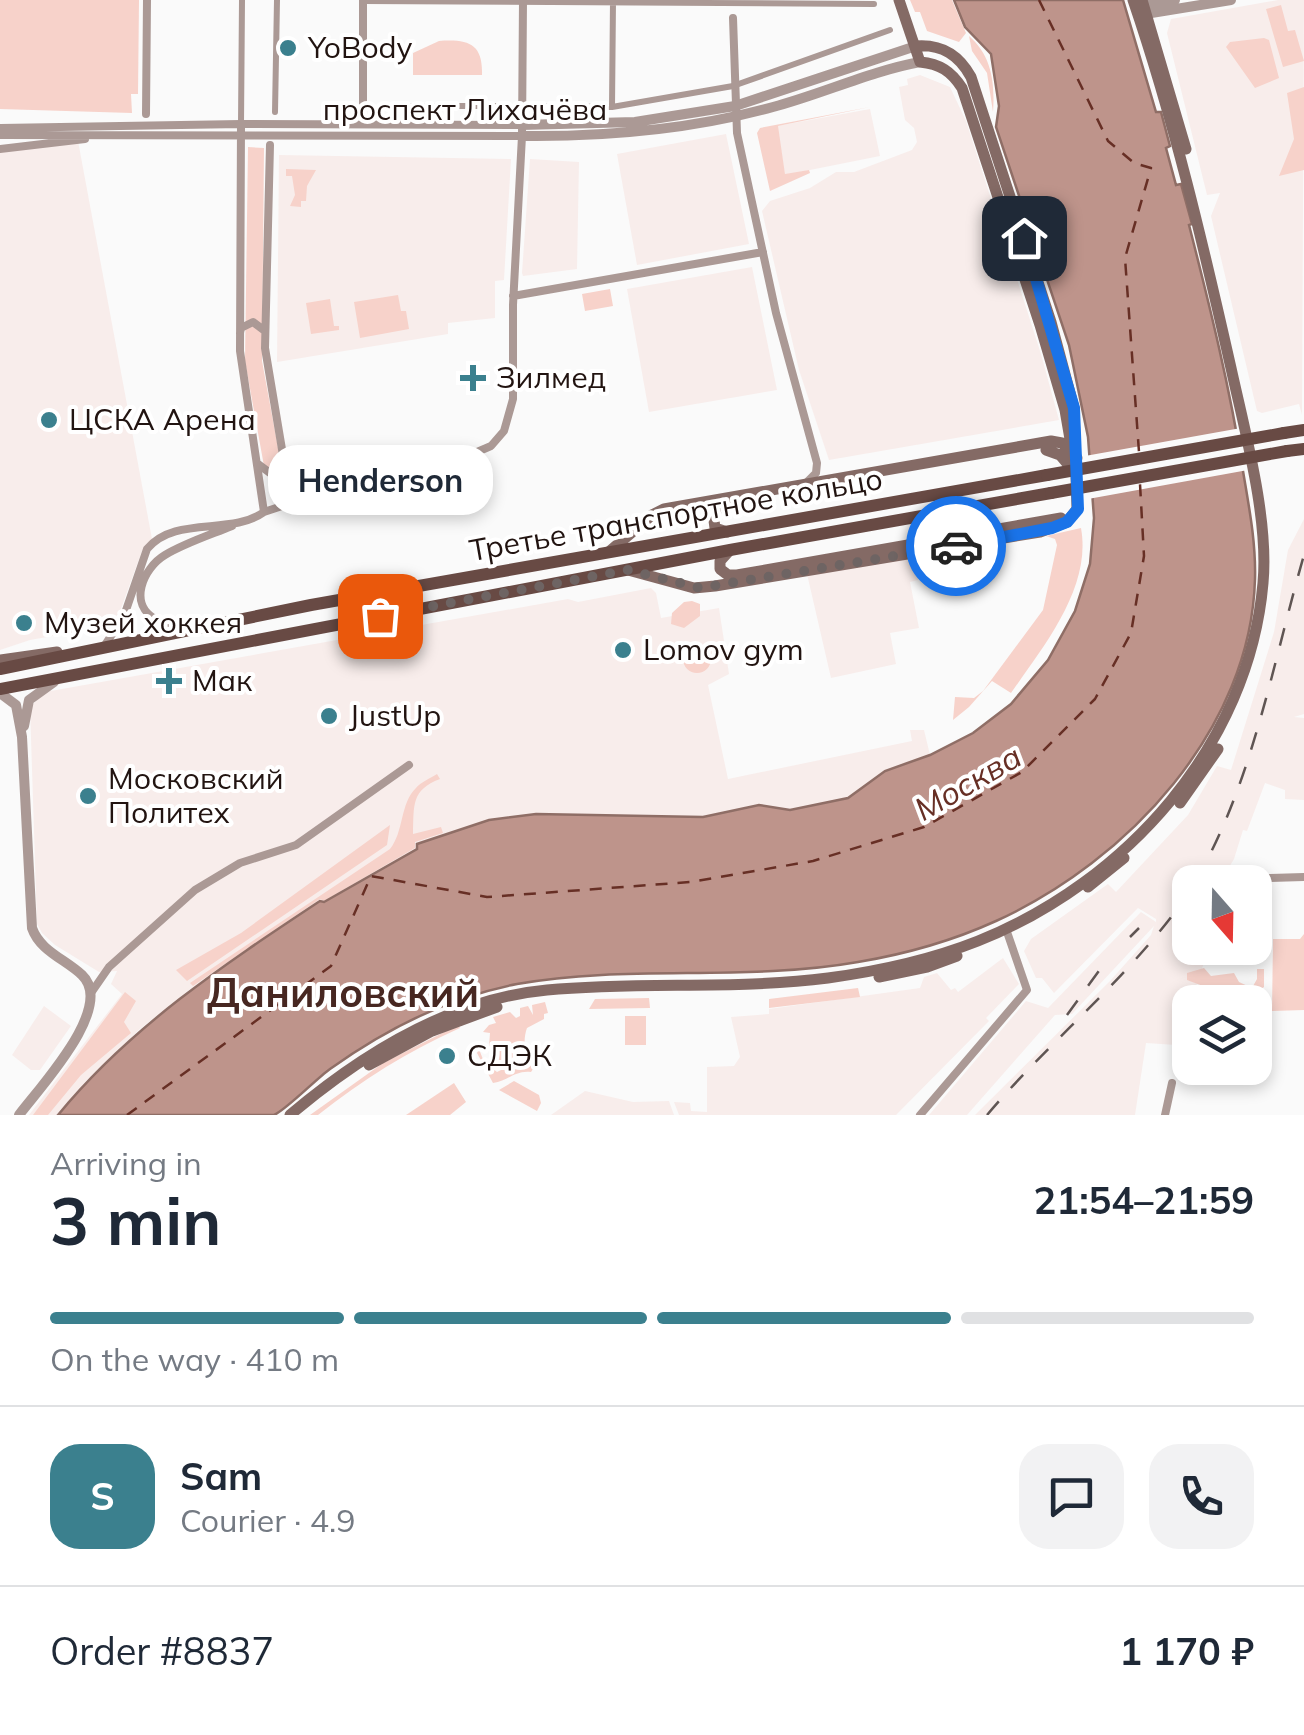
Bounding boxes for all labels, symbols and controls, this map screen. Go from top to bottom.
place label: YoBody [307,28,413,66]
marker: YoBody [277,37,299,59]
street label: проспект Лихачёва [323,90,607,128]
pin [982,196,1067,281]
icon: home [997,211,1052,266]
place label: Зилмед [496,358,606,396]
marker: Зилмед [460,365,486,391]
place label: ЦСКА Арена [69,400,256,438]
marker: ЦСКА Арена [38,409,60,431]
callout: Henderson [268,446,492,516]
street label: Третье транспортное кольцо [466,459,885,569]
text: Henderson [298,460,463,500]
courier [906,496,1006,596]
icon: car [929,519,984,574]
pin [338,574,423,659]
icon: bag [353,589,408,644]
place label: Музей хоккея [44,603,242,641]
marker: Музей хоккея [13,612,35,634]
place label: Lomov gym [643,630,804,668]
marker: Lomov gym [612,639,634,661]
place label: Мак [192,661,253,699]
marker: Мак [156,668,182,694]
place label: JustUp [349,696,441,734]
marker: JustUp [318,705,340,727]
water label: Москва [907,736,1028,829]
place label: Московский Политех [108,759,284,831]
marker: Московский Политех [77,785,99,807]
north arrow [1172,865,1272,965]
map controls [1172,865,1272,1085]
district label: Даниловский [207,967,479,1017]
button: layers [1172,985,1272,1085]
place label: СДЭК [467,1036,552,1074]
marker: СДЭК [436,1045,458,1067]
text: Arriving in [50,1143,202,1183]
text: 21:54–21:59 [1034,1176,1254,1224]
text: 3 min [50,1180,221,1261]
text: On the way · 410 m [50,1339,339,1379]
button: chat [1019,1444,1124,1549]
button: phone [1149,1444,1254,1549]
text: Sam [180,1452,262,1500]
text: S [90,1472,115,1520]
text: Courier · 4.9 [180,1500,356,1540]
text: Order #8837 [50,1627,274,1675]
text: 1 170 ₽ [1119,1627,1254,1675]

